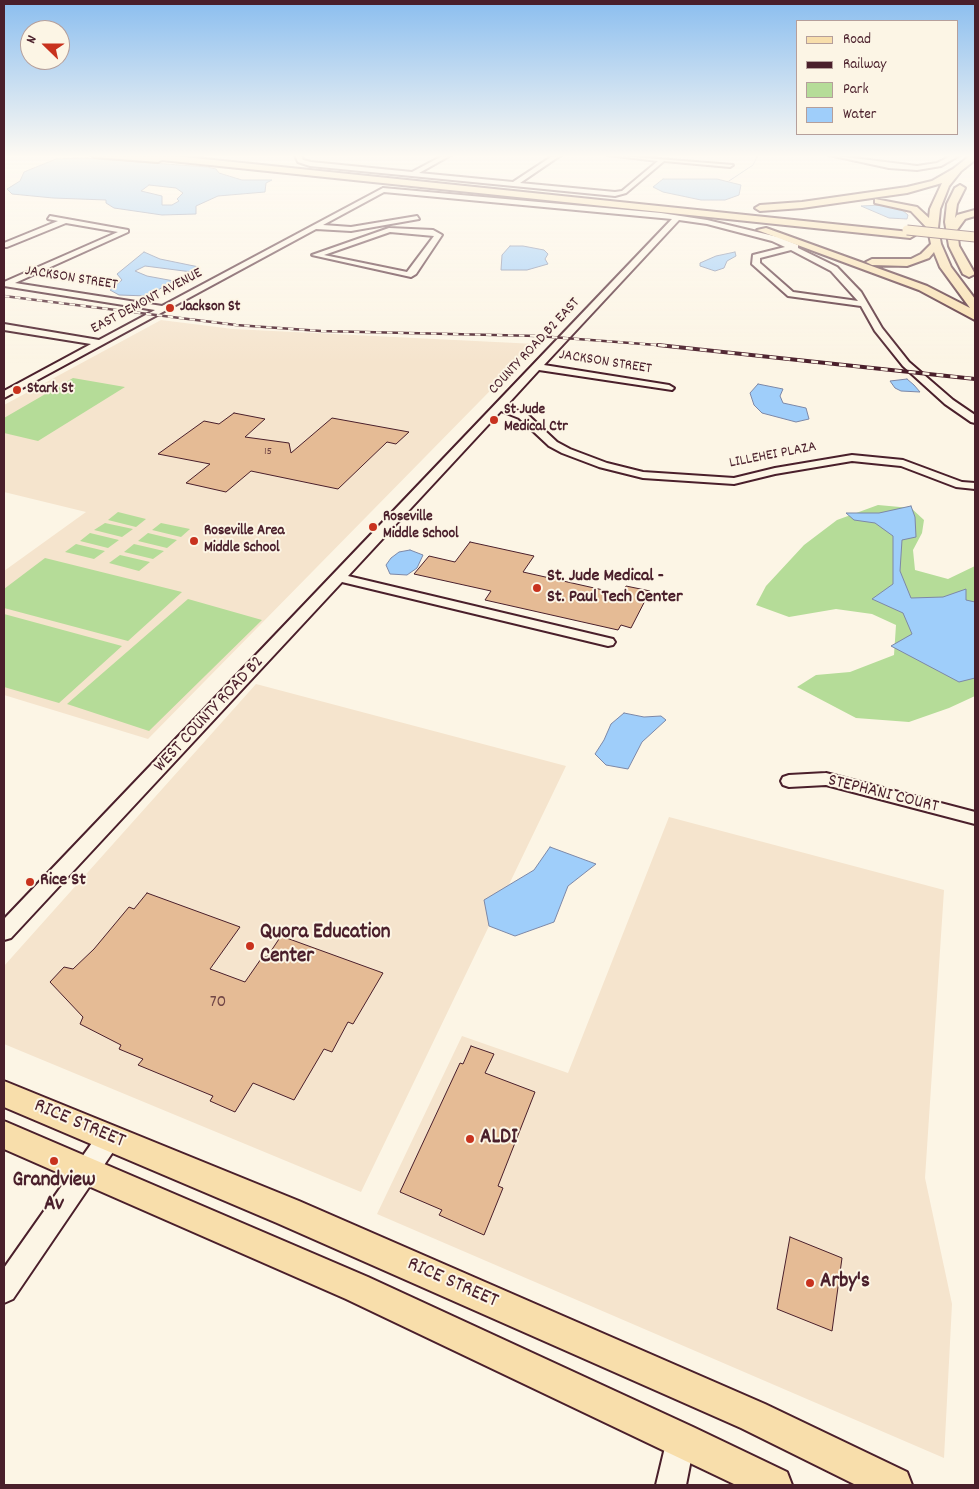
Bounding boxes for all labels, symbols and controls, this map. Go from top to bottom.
north arrow [20,20,70,70]
legend [796,20,959,135]
text: Road [843,29,871,51]
text: N [21,33,43,47]
text: Railway [843,54,886,76]
text: Park [843,79,869,101]
text: Water [843,104,876,126]
street label: JACKSON STREET [23,263,119,295]
street label: EAST DEMONT AVENUE [88,265,206,339]
street label: COUNTY ROAD B2 EAST [486,295,584,399]
place label: Jackson St [180,299,240,317]
marker: Jackson St [164,302,176,314]
street label: JACKSON STREET [557,347,653,379]
place label: Stark St [27,381,73,399]
marker: Stark St [11,384,23,396]
place label: St Jude Medical Ctr [504,402,568,437]
marker: St Jude Medical Ctr [488,414,500,426]
street label: LILLEHEI PLAZA [728,439,818,473]
house number: 15 [264,445,272,459]
place label: Roseville Middle School [383,509,459,544]
marker: Roseville Middle School [367,521,379,533]
place label: Roseville Area Middle School [204,523,284,558]
marker: Roseville Area Middle School [188,535,200,547]
place label: St. Jude Medical - St. Paul Tech Center [547,567,683,610]
marker: St. Jude Medical - St. Paul Tech Center [531,582,543,594]
street label: WEST COUNTY ROAD B2 [151,652,269,778]
street label: STEPHANI COURT [826,771,940,819]
place label: Rice St [40,871,86,893]
marker: Rice St [24,876,36,888]
place label: Quora Education Center [260,921,390,971]
marker: Quora Education Center [244,940,256,952]
house number: 70 [210,993,226,1015]
street label: RICE STREET [30,1094,128,1156]
place label: ALDI [480,1126,517,1152]
marker: ALDI [464,1133,476,1145]
marker: Grandview Av [48,1155,60,1167]
place label: Grandview Av [12,1169,96,1219]
street label: RICE STREET [403,1253,501,1315]
place label: Arby's [820,1270,870,1296]
marker: Arby's [804,1277,816,1289]

